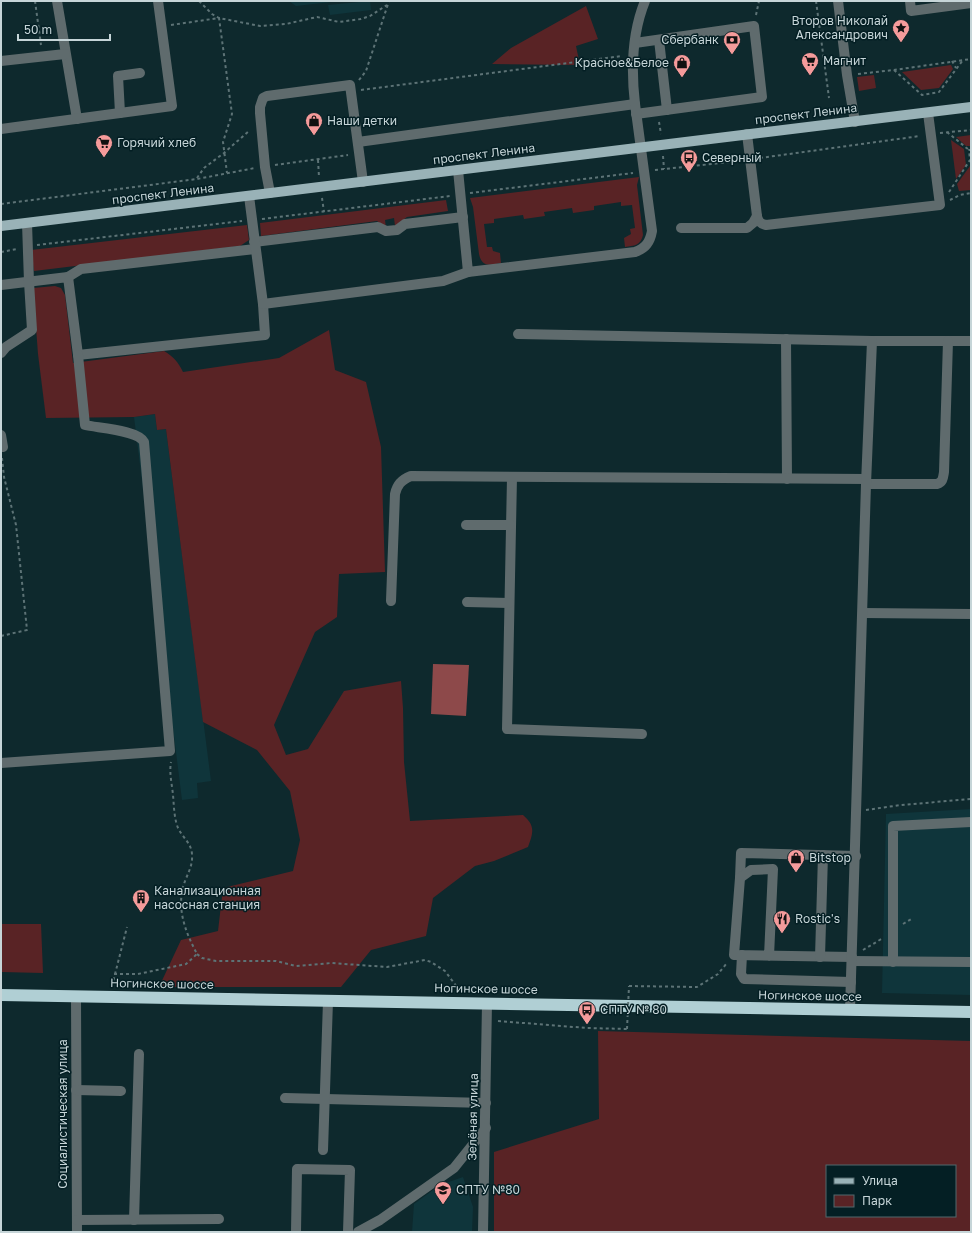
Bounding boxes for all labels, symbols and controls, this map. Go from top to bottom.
place label: Второв Николай Александрович [791,13,888,42]
scale bar [18,16,110,42]
place icon: Второв Николай Александрович [891,18,911,43]
text: 50 m [24,22,52,37]
bank icon: Сбербанк [722,30,742,55]
place label: Сбербанк [661,32,719,47]
supermarket icon: Магнит [800,51,820,76]
shop icon: Красное&Белое [672,53,692,78]
place label: Магнит [823,53,866,68]
place label: Красное&Белое [574,55,669,70]
street label: проспект Ленина [754,100,858,127]
shop icon: Наши детки [304,111,324,136]
place label: Наши детки [327,113,397,128]
supermarket icon: Горячий хлеб [94,133,114,158]
place label: Горячий хлеб [117,135,196,150]
street label: проспект Ленина [432,140,536,167]
bus stop icon: Северный [679,148,699,173]
place label: Северный [702,150,762,165]
street label: проспект Ленина [111,180,215,207]
shop icon: Bitstop [786,848,806,873]
place label: Bitstop [809,850,851,865]
place label: Канализационная насосная станция [154,883,261,912]
building icon: Канализационная насосная станция [131,888,151,913]
restaurant icon: Rostic's [772,909,792,934]
place label: Rostic's [795,911,840,926]
street label: Ногинское шоссе [110,975,214,992]
street label: Ногинское шоссе [434,980,538,997]
street label: Ногинское шоссе [758,987,862,1004]
bus stop icon: СПТУ № 80 [577,1000,597,1025]
place label: СПТУ № 80 [600,1002,667,1017]
street label: Социалистическая улица [55,1039,70,1189]
street label: Зелёная улица [464,1073,481,1161]
legend [826,1165,956,1217]
text: Улица [862,1173,898,1188]
school or university icon: СПТУ №80 [433,1180,453,1205]
place label: СПТУ №80 [456,1182,520,1197]
text: Парк [862,1193,892,1208]

